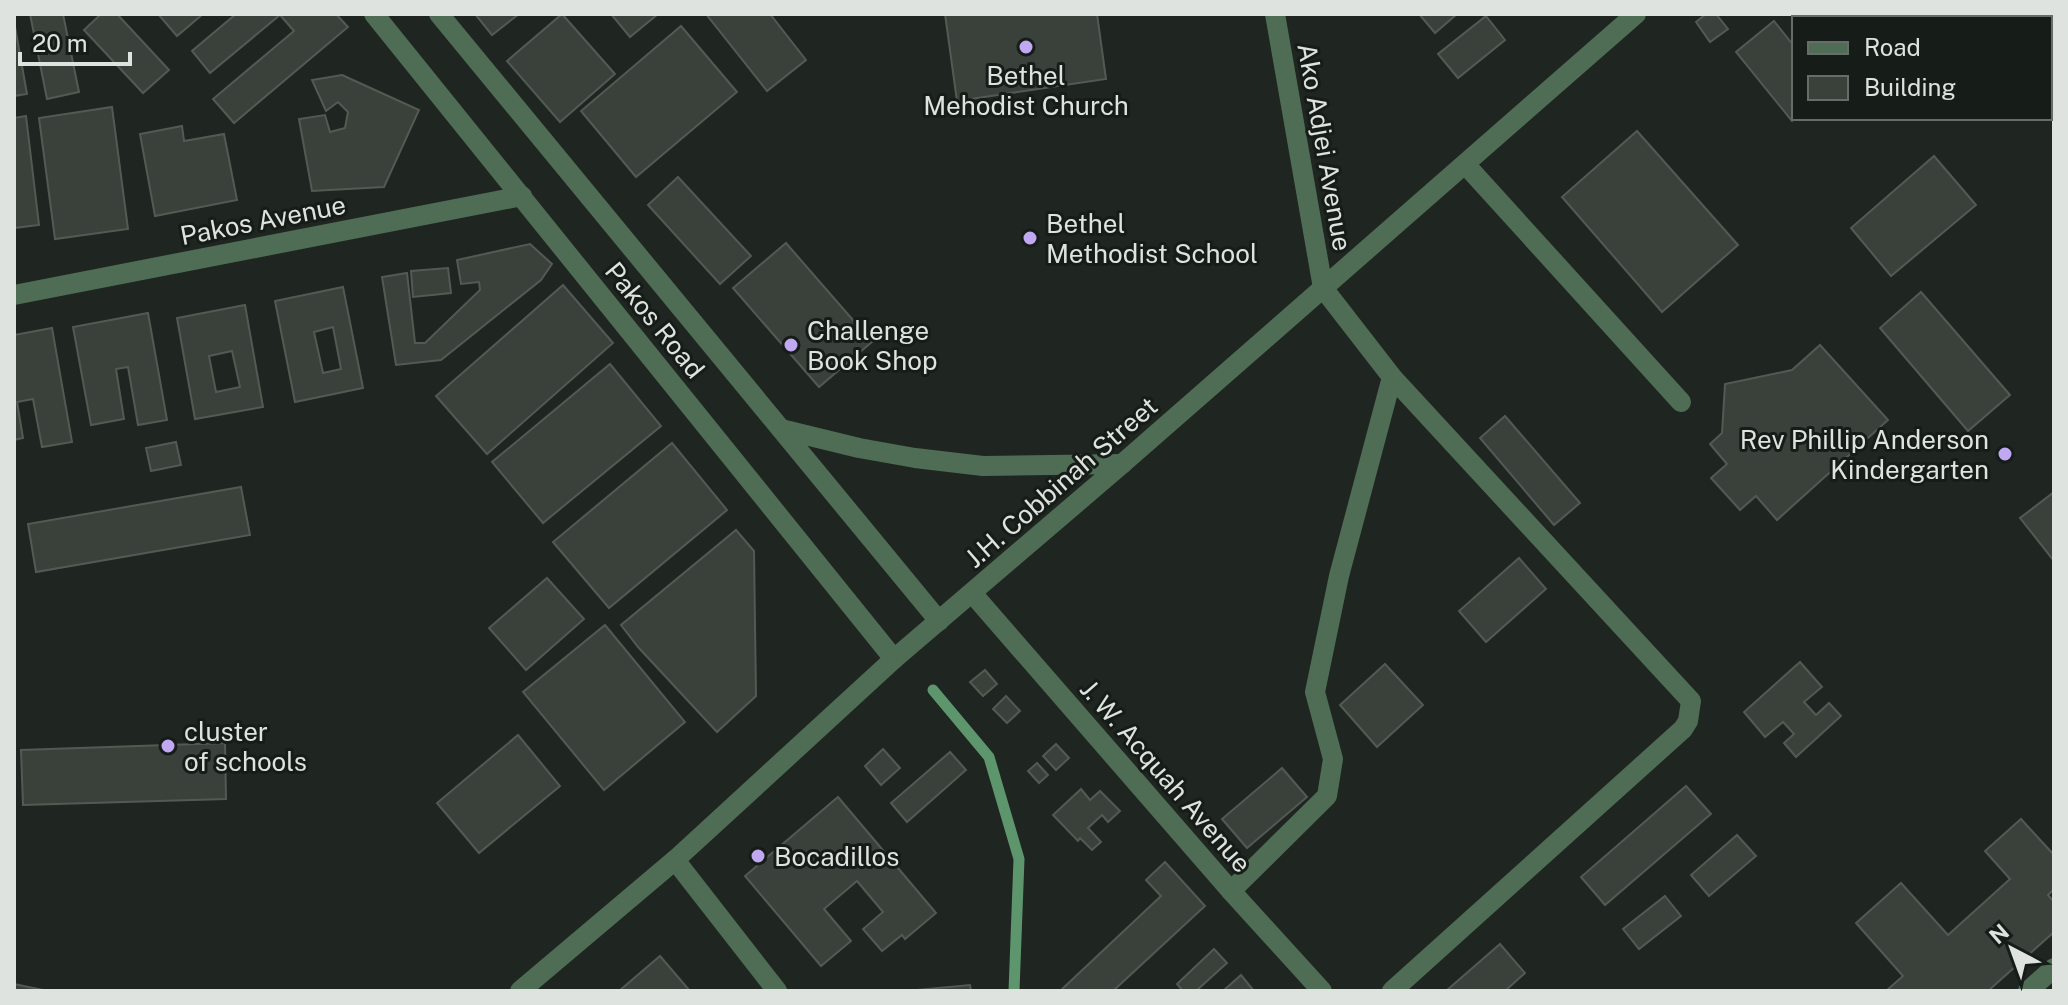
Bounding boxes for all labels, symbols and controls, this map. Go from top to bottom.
scale bar [20,16,130,66]
legend [1792,16,2052,120]
text: 20 m [32,29,88,57]
text: Road [1864,33,1921,61]
marker: Bethel Mehodist Church [1017,38,1035,56]
street label: Ako Adjei Avenue [1291,41,1359,253]
place label: Bethel Mehodist Church [923,60,1129,121]
text: Building [1864,73,1956,101]
street label: Pakos Avenue [178,189,348,251]
place label: Bethel Methodist School [1046,208,1258,269]
marker: Bethel Methodist School [1021,229,1039,247]
street label: Pakos Road [599,256,711,384]
place label: Challenge Book Shop [807,315,937,376]
marker: Challenge Book Shop [782,336,800,354]
street label: J.H. Cobbinah Street [959,390,1163,574]
place label: Rev Phillip Anderson Kindergarten [1740,424,1989,485]
marker: Rev Phillip Anderson Kindergarten [1996,445,2014,463]
street label: J. W. Acquah Avenue [1074,674,1258,878]
place label: cluster of schools [184,716,307,777]
marker: cluster of schools [159,737,177,755]
place label: Bocadillos [774,841,899,872]
marker: Bocadillos [749,847,767,865]
north arrow [1972,909,2052,989]
text: N [1984,918,2014,949]

